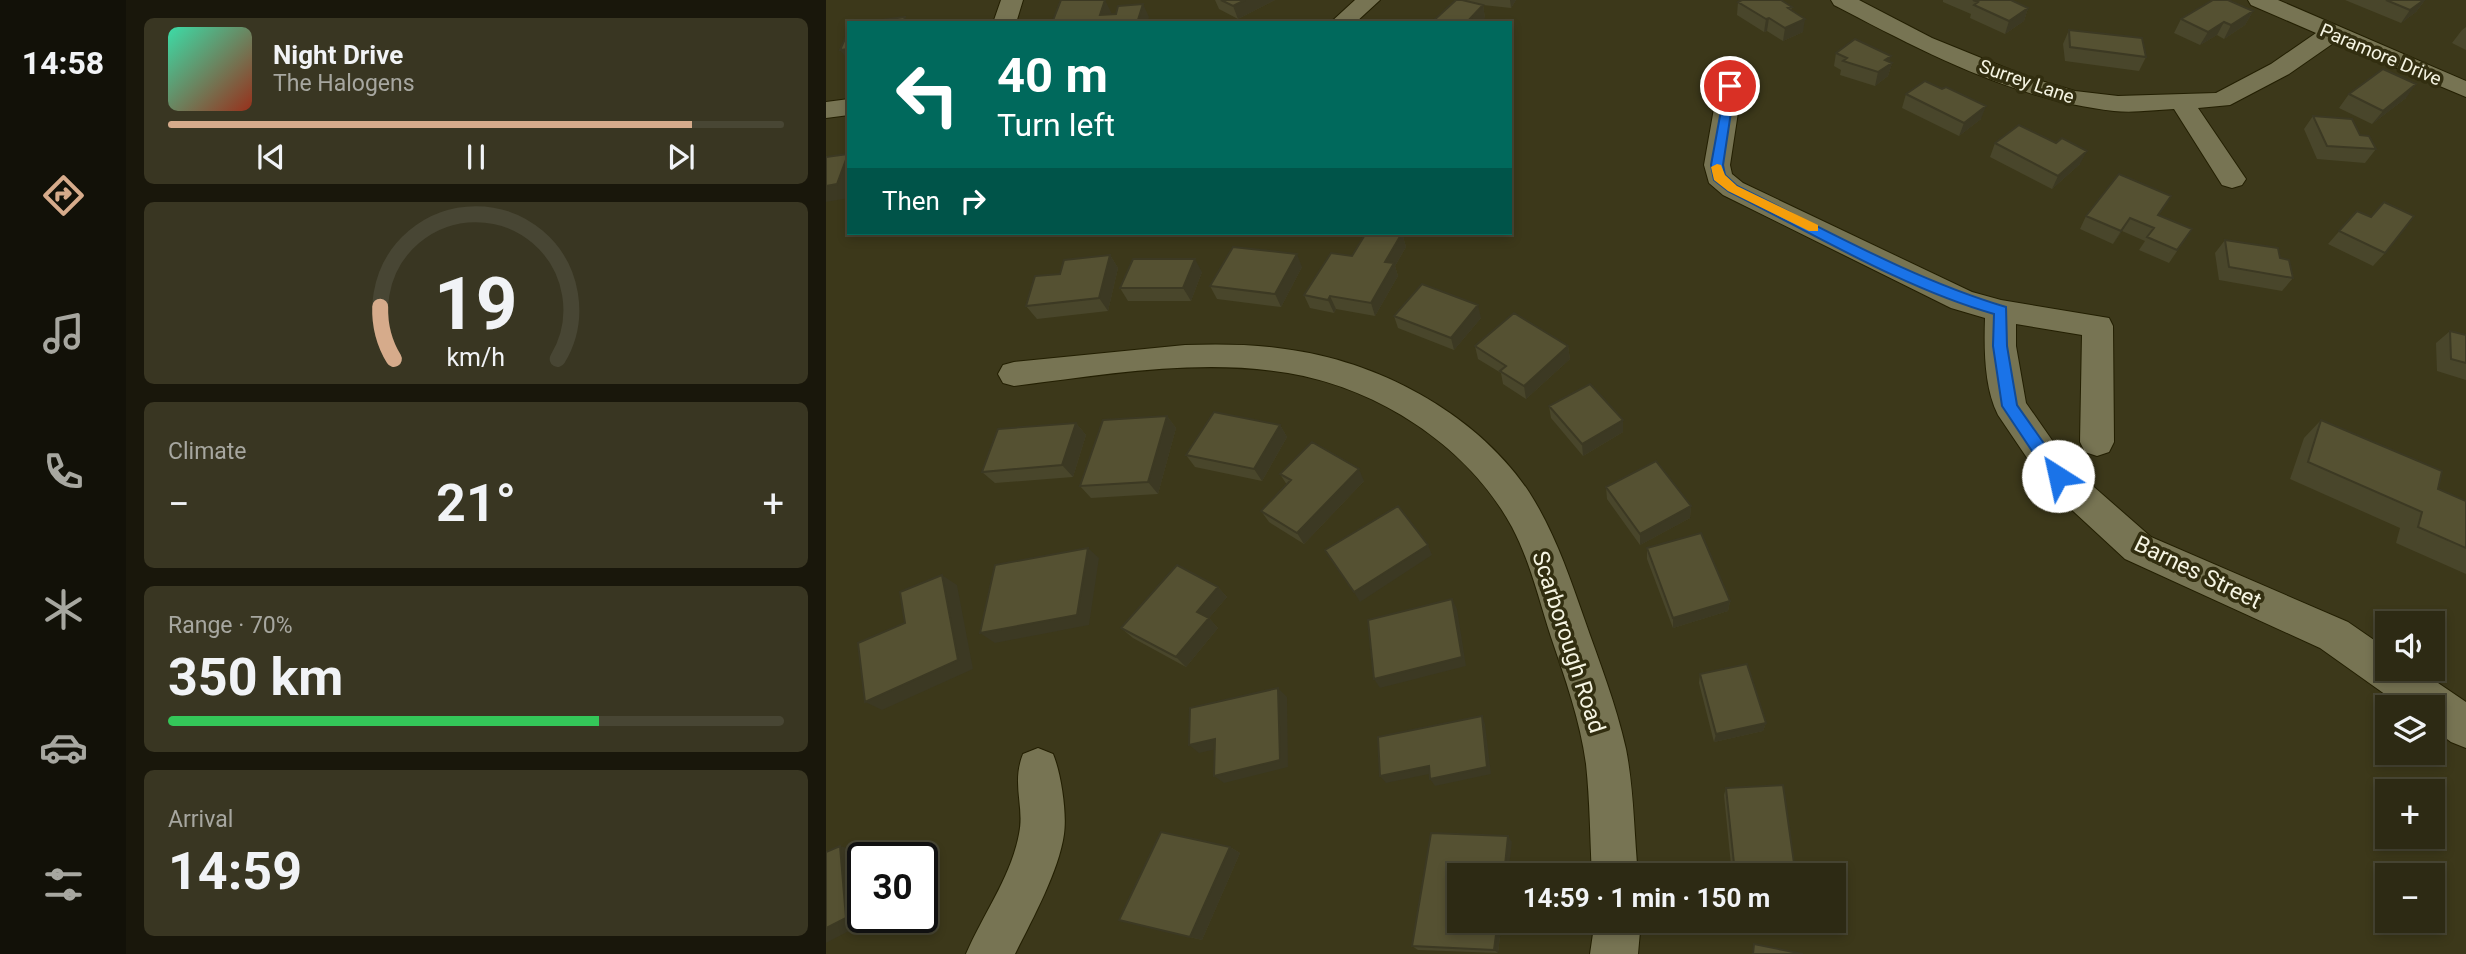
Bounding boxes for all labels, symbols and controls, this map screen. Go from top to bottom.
street label: Paramore Drive [2317,19,2445,90]
text: Night Drive [273,40,403,70]
text: 14:58 [22,44,104,82]
text: 40 m [997,47,1108,104]
icon: left [882,49,973,140]
street label: Surrey Lane [1976,54,2078,109]
pin [1700,56,1760,116]
icon: arrive [1711,67,1749,105]
text: The Halogens [273,70,415,97]
text: Turn left [997,106,1115,144]
icon: previous [252,138,290,176]
icon: pause [457,138,495,176]
icon: next [662,138,700,176]
icon: directions [39,171,88,220]
icon: right [954,182,992,220]
text: Then [882,186,940,216]
text: 19 [434,261,518,347]
icon: music [39,309,88,358]
text: km/h [447,343,505,372]
text: Climate [168,438,247,465]
position arrow [2021,439,2095,513]
icon: phone [39,447,88,496]
text: 21° [436,473,516,534]
text: − [168,482,190,526]
text: + [762,482,784,526]
street label: Barnes Street [2130,530,2266,615]
street label: Scarborough Road [1526,548,1611,736]
icon: climate [39,585,88,634]
map controls [2375,611,2445,933]
button: sound [2375,611,2445,681]
text: Range · 70% [168,612,293,639]
text: 350 km [168,647,343,708]
button: layers [2375,695,2445,765]
icon: car [39,723,88,772]
button: + [2375,779,2445,849]
text: Arrival [168,806,233,833]
text: 14:59 [168,841,302,902]
speed limit sign: 30 [847,842,938,933]
icon: filters [39,860,88,909]
button: − [2375,863,2445,933]
text: 14:59 · 1 min · 150 m [1523,883,1770,913]

